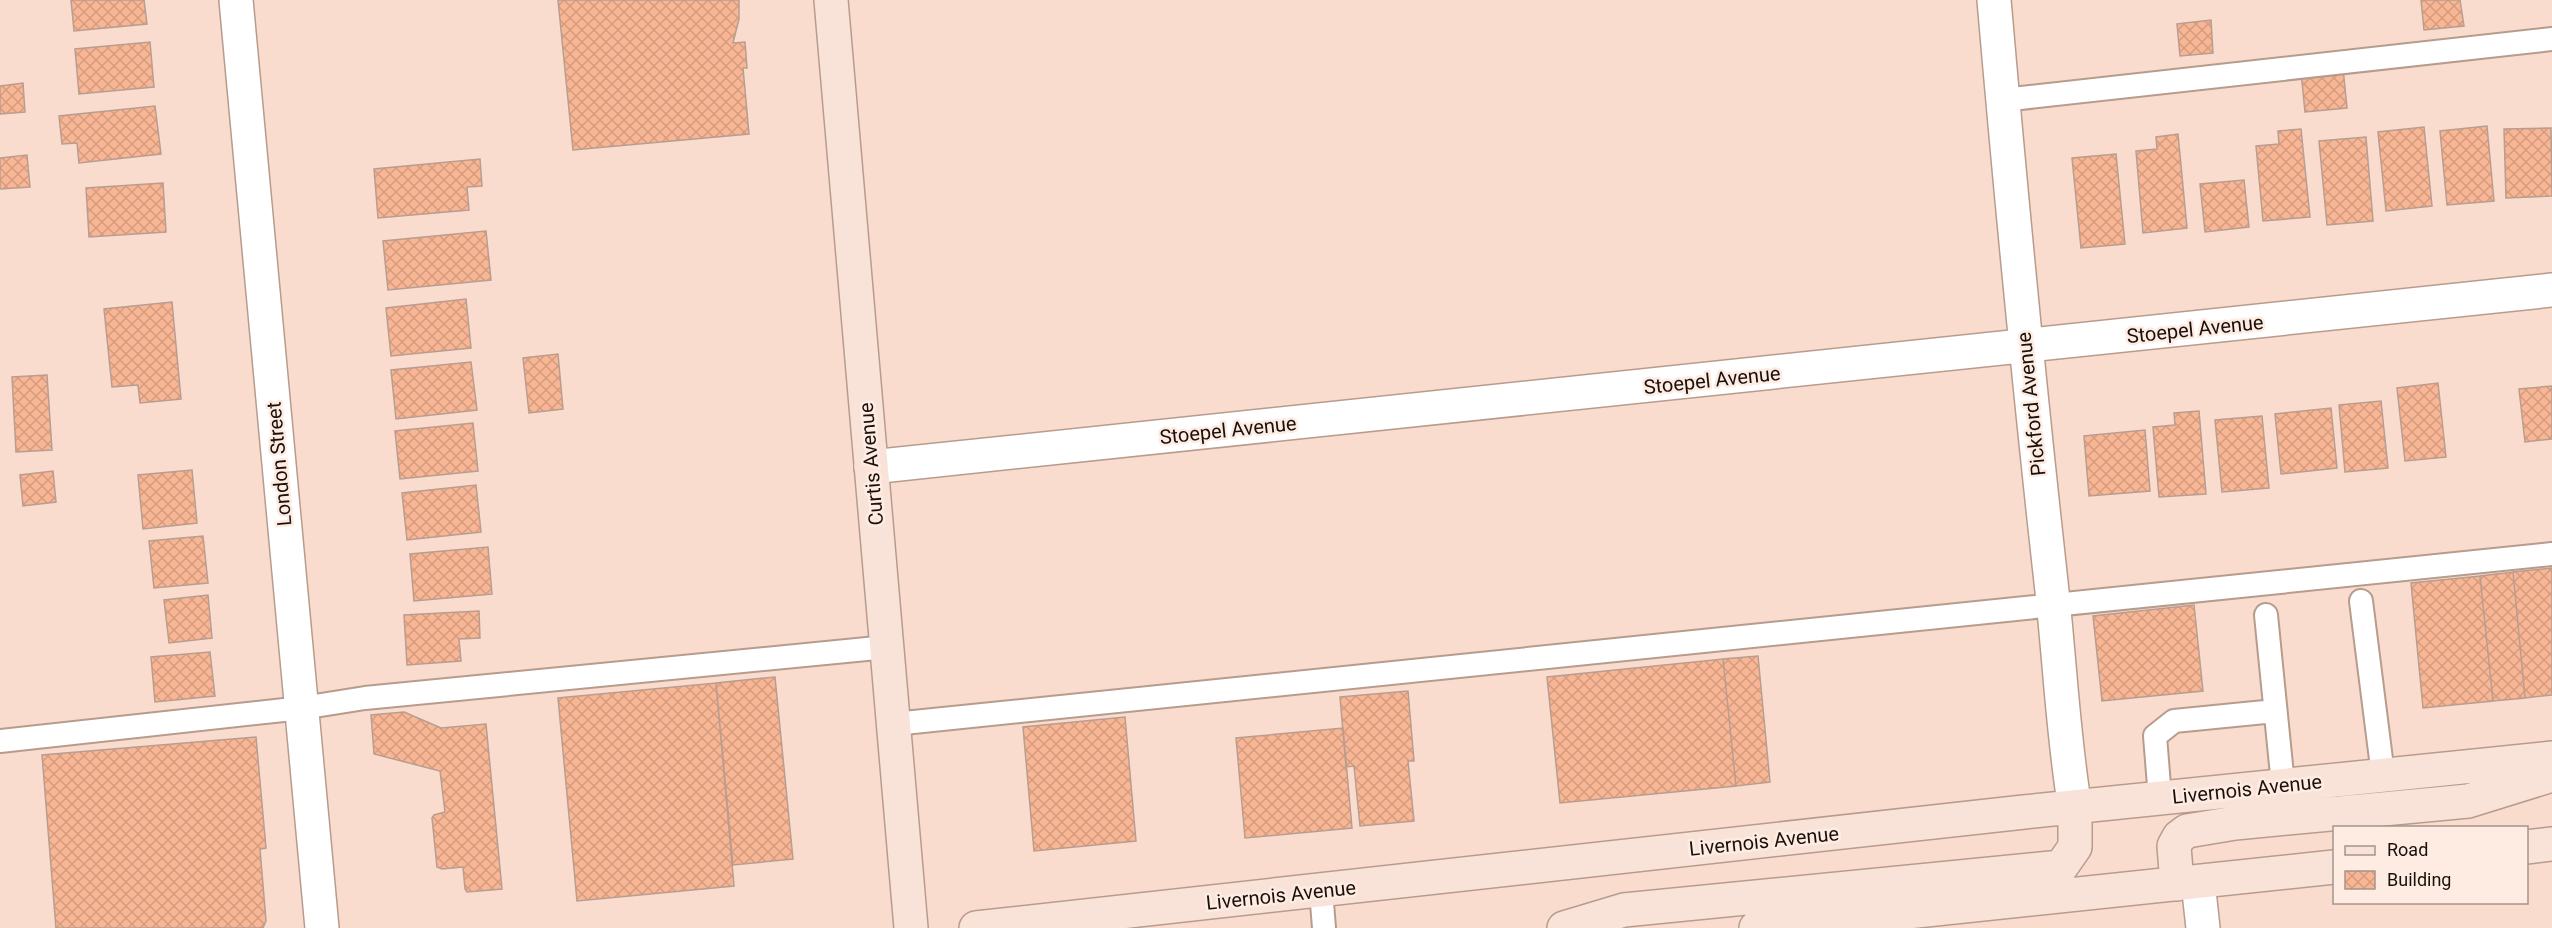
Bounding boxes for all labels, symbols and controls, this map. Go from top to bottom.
street label: Stoepel Avenue [2125,310,2265,348]
street label: Pickford Avenue [2012,331,2050,477]
street label: Stoepel Avenue [1642,361,1782,399]
street label: London Street [262,401,296,527]
street label: Curtis Avenue [854,401,888,527]
street label: Stoepel Avenue [1158,411,1298,449]
street label: Livernois Avenue [2171,769,2323,809]
street label: Livernois Avenue [1688,821,1840,861]
legend [2333,826,2528,904]
text: Road [2387,839,2428,860]
text: Building [2387,869,2451,890]
street label: Livernois Avenue [1205,875,1357,915]

